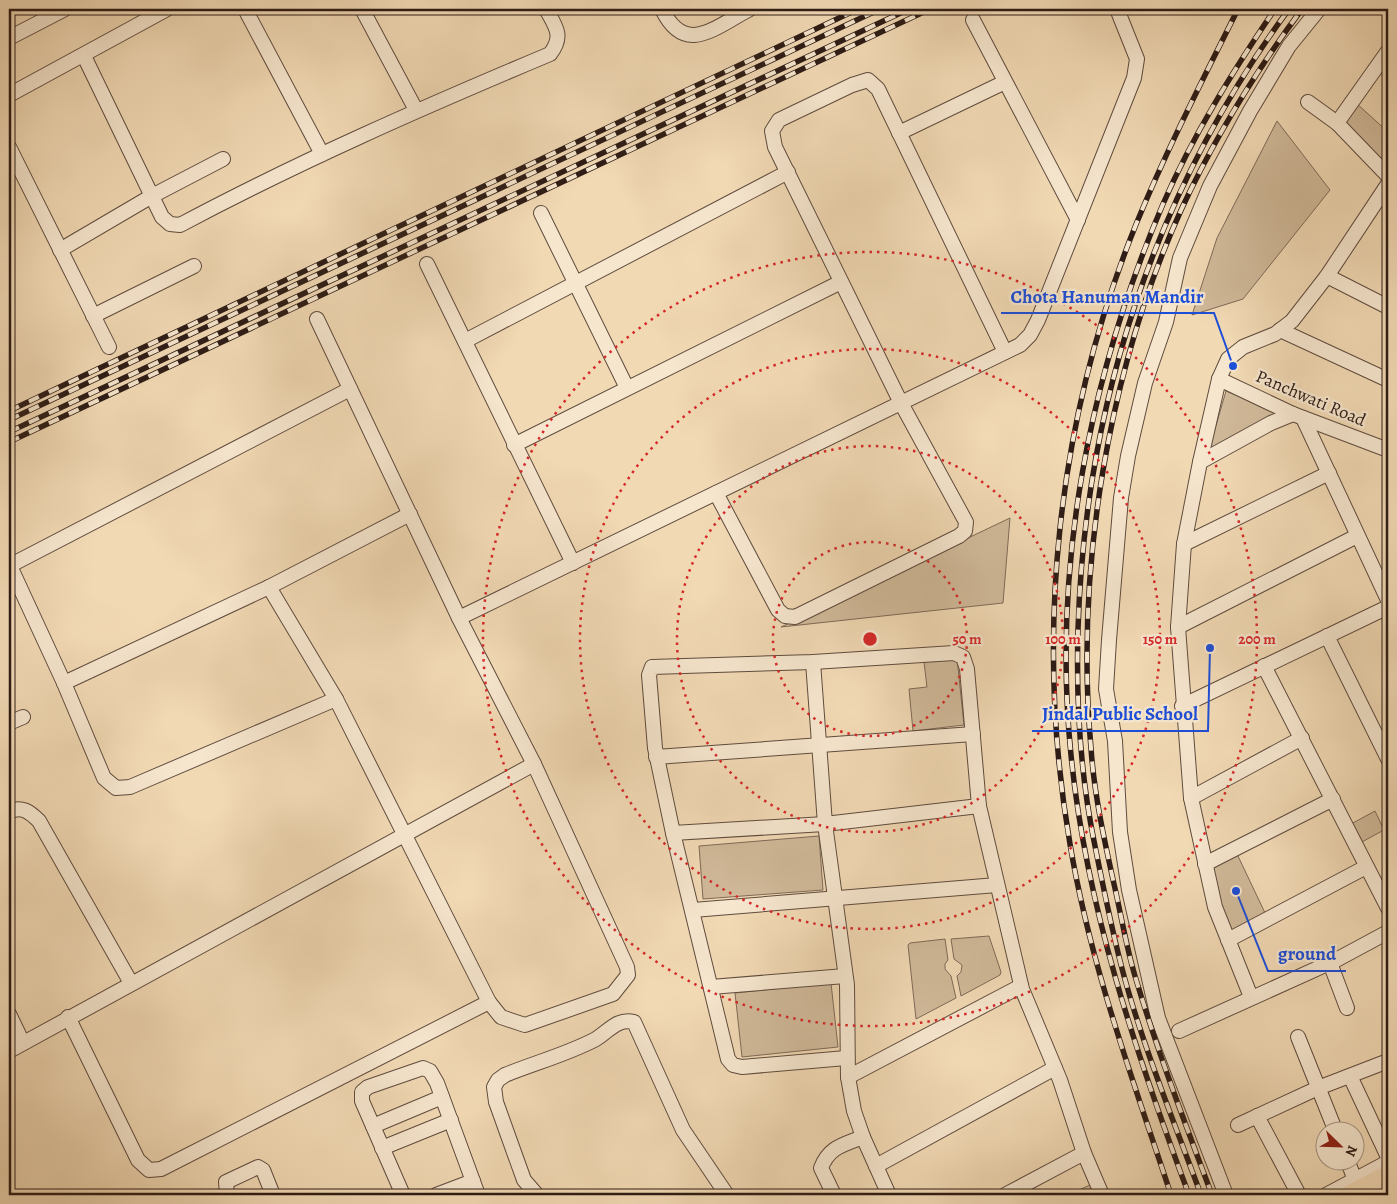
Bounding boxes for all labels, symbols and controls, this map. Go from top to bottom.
callout: Chota Hanuman Mandir [1001,279,1214,313]
text: Chota Hanuman Mandir [1010,284,1204,310]
street label: Panchwati Road [1252,364,1370,432]
text: 50 m [952,629,982,649]
text: 100 m [1045,629,1081,649]
text: 150 m [1143,629,1178,649]
text: 200 m [1238,629,1276,649]
centre of rings [861,630,879,648]
callout: Jindal Public School [1032,697,1208,731]
text: Jindal Public School [1042,701,1198,727]
callout: ground [1268,937,1346,971]
text: ground [1278,941,1337,967]
north arrow [1314,1122,1364,1172]
text: N [1341,1142,1362,1159]

